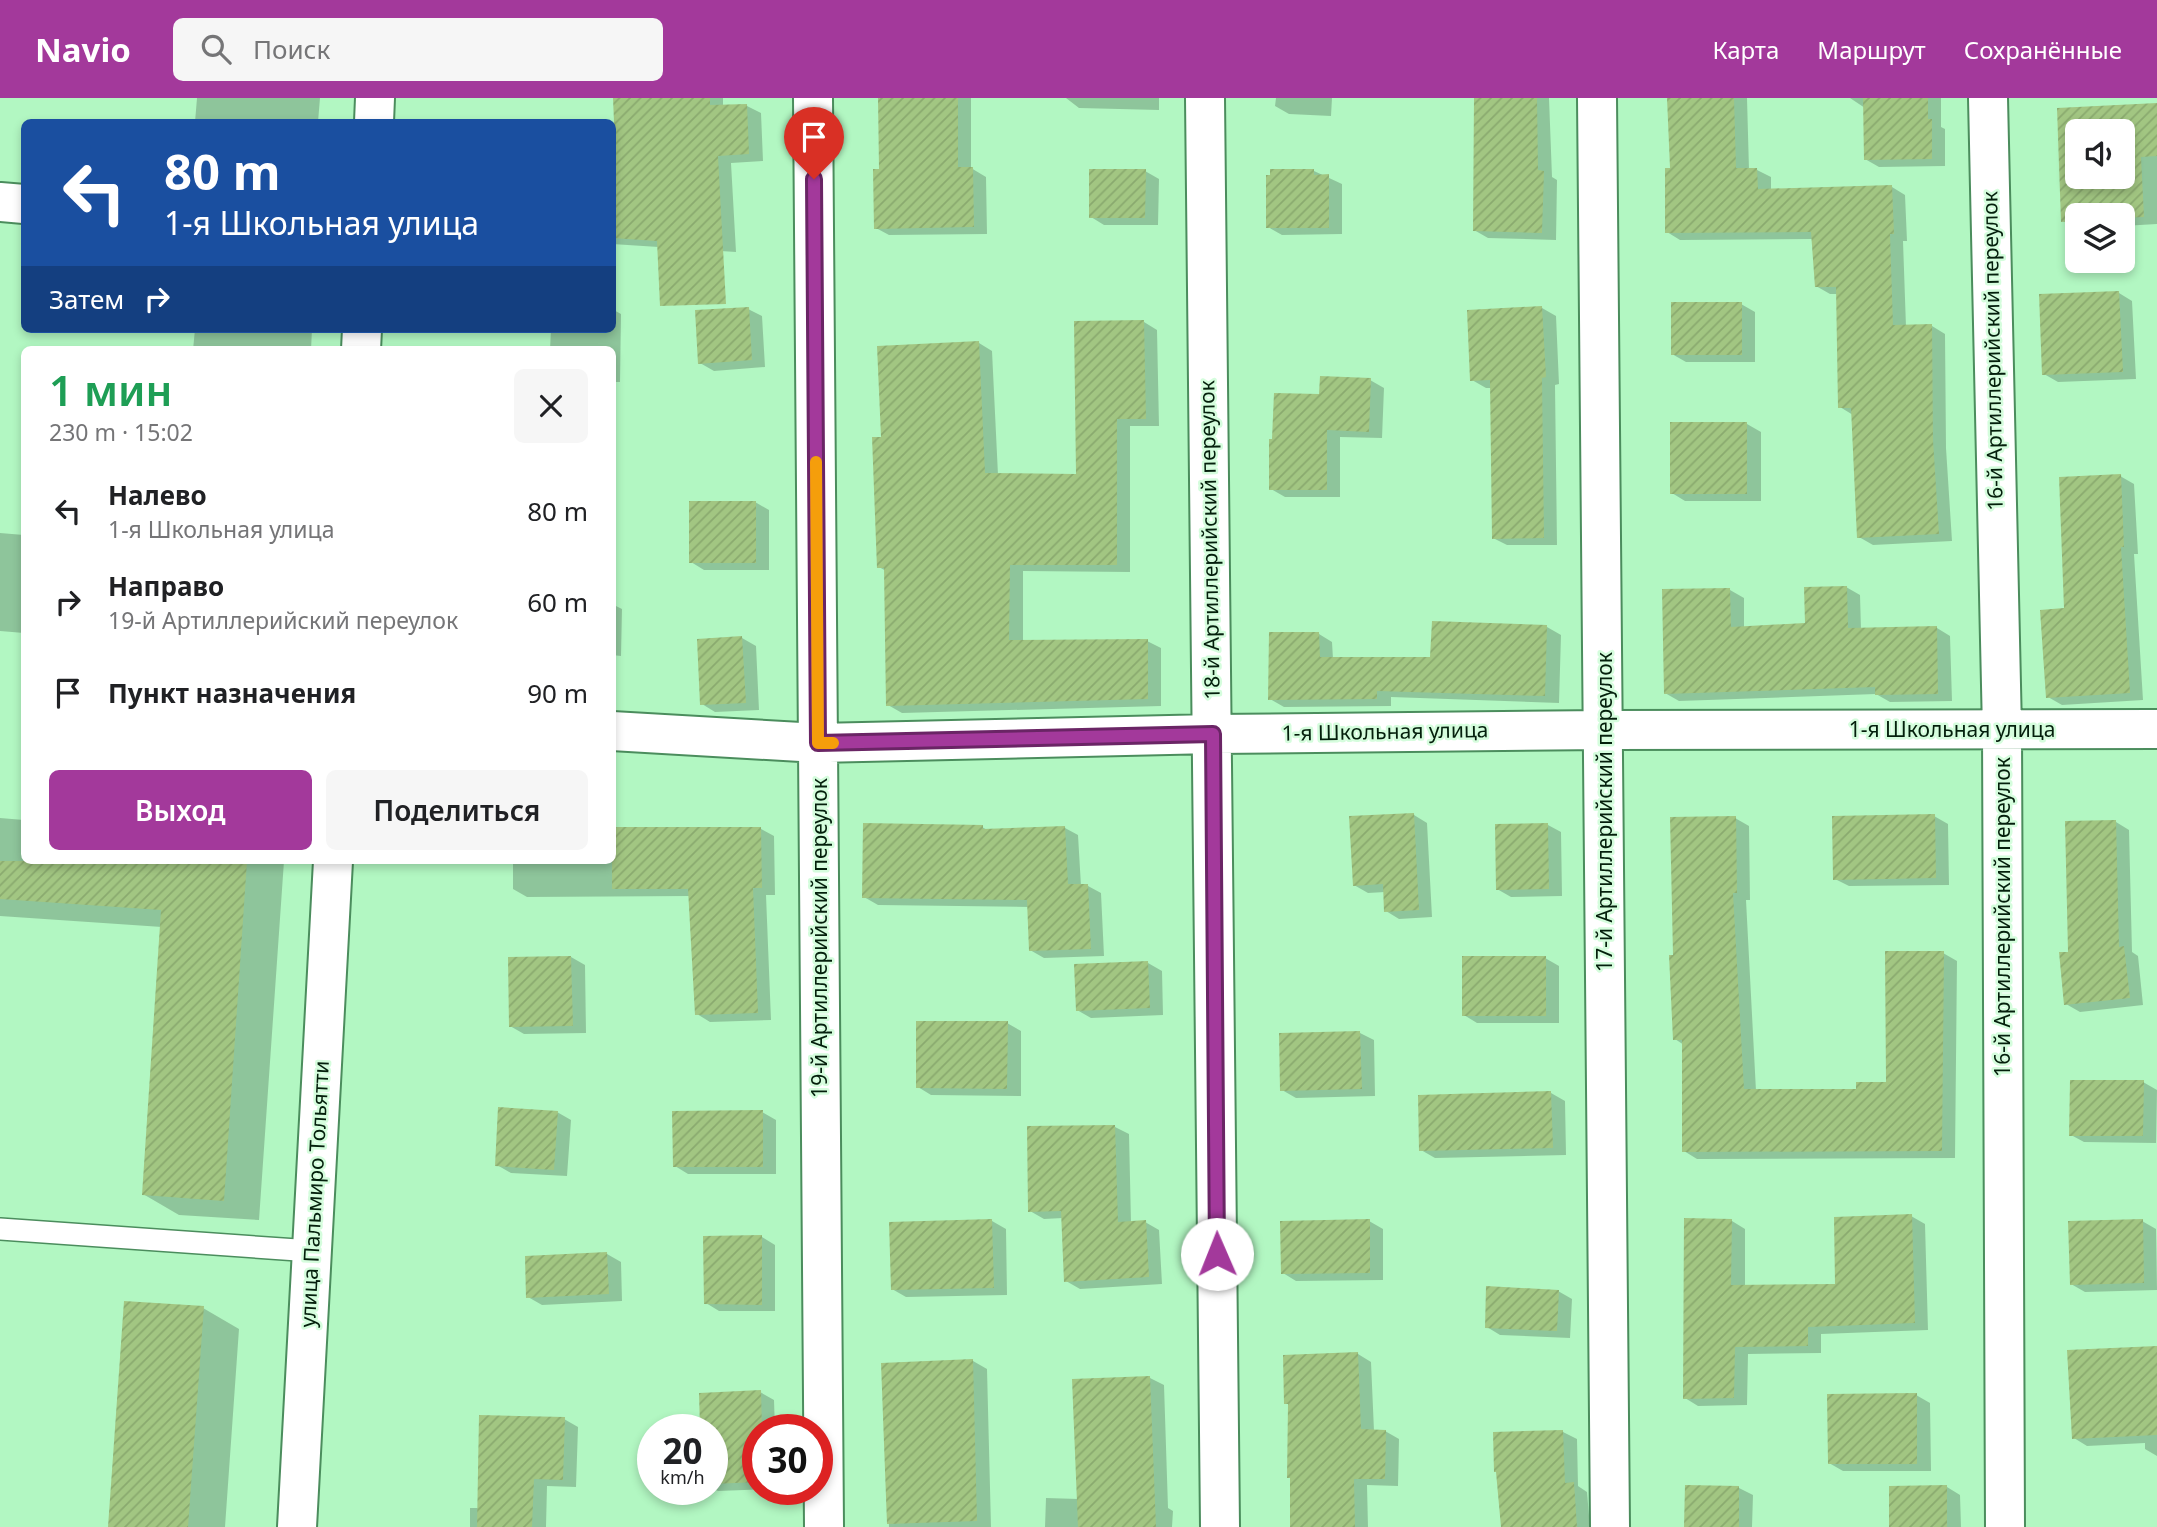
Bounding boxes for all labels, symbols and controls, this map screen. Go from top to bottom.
search box [173,18,663,81]
text: Navio [35,27,131,72]
icon: search [197,30,235,68]
text: Поиск [253,31,330,67]
text: Карта [1712,33,1779,66]
text: Маршрут [1817,33,1926,66]
text: Сохранённые [1964,33,2122,66]
pin [784,107,844,179]
icon: arrive [795,118,833,156]
map controls [2065,119,2135,273]
button: sound [2065,119,2135,189]
text: 80 m [164,138,281,204]
icon: left [49,147,140,238]
street label: 16-й Артиллерийский переулок [1975,191,2009,511]
text: 1-я Школьная улица [164,201,479,244]
button: layers [2065,203,2135,273]
icon: right [138,280,176,318]
text: Затем [49,281,124,317]
text: 1 мин [49,361,172,418]
button: close [514,369,588,443]
street label: 18-й Артиллерийский переулок [1192,380,1226,700]
text: 230 m · 15:02 [49,416,193,448]
text: Налево [108,477,207,513]
icon: left [49,492,87,530]
text: 80 m [527,493,588,529]
text: 1-я Школьная улица [108,513,334,545]
text: Направо [108,568,224,604]
icon: right [49,583,87,621]
text: 60 m [527,584,588,620]
text: 19-й Артиллерийский переулок [108,604,458,636]
street label: 17-й Артиллерийский переулок [1590,652,1618,972]
icon: arrive [49,674,87,712]
text: Пункт назначения [108,675,356,711]
text: 90 m [527,675,588,711]
street label: 1-я Школьная улица [1281,715,1489,747]
street label: 1-я Школьная улица [1849,715,2055,743]
street label: 16-й Артиллерийский переулок [1988,757,2016,1077]
button: Выход [49,770,312,850]
button: Поделиться [326,770,588,850]
street label: 19-й Артиллерийский переулок [805,778,833,1098]
street label: улица Пальмиро Тольятти [293,1060,335,1328]
position arrow [1180,1217,1254,1291]
speed limit sign: 30 [742,1414,833,1505]
text: 20 [662,1427,703,1474]
text: km/h [660,1465,705,1489]

